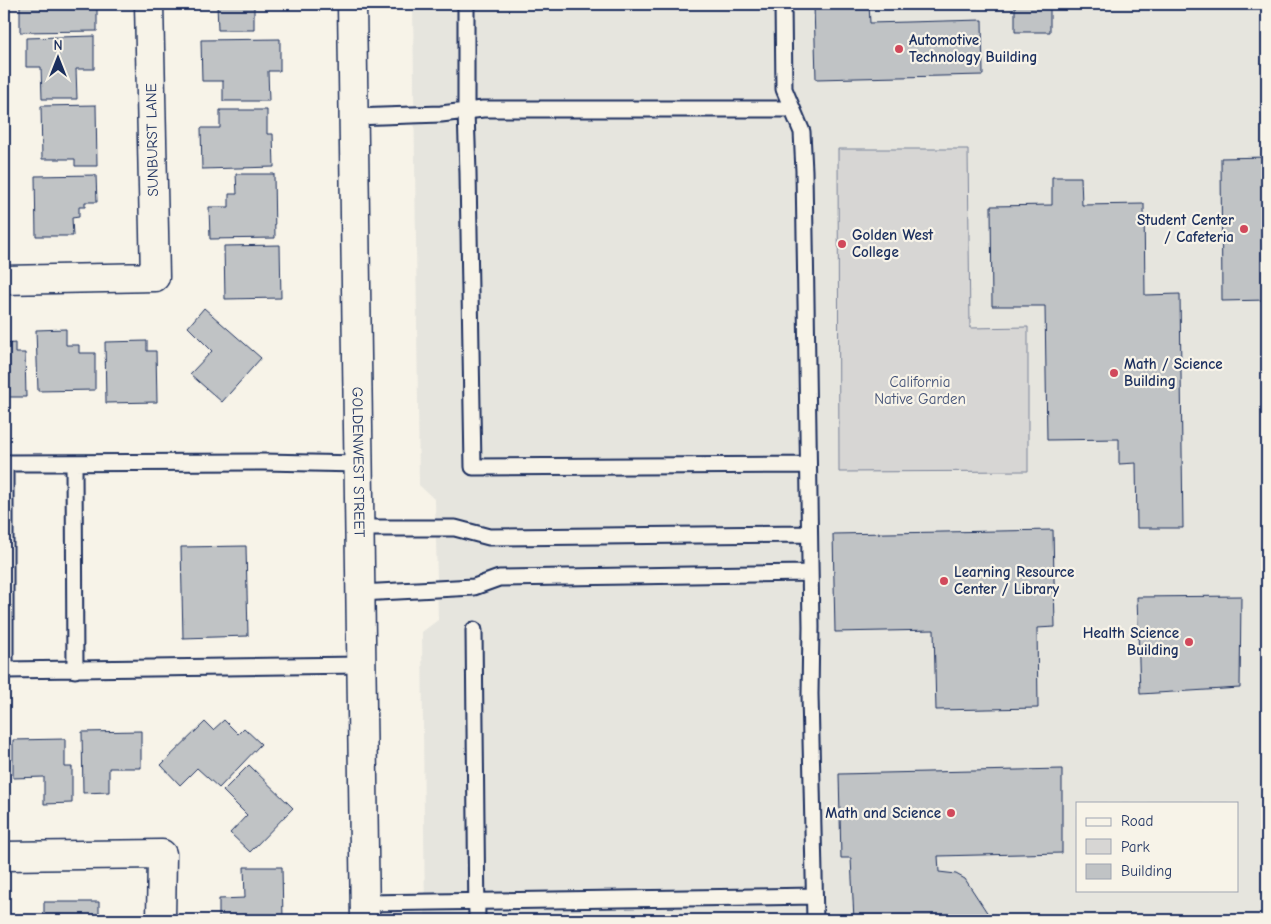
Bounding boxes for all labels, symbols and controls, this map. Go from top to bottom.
place label: Automotive Technology Building [909,31,1038,66]
north arrow [32,32,82,82]
text: N [53,37,63,54]
marker: Automotive Technology Building [893,43,905,55]
street label: SUNBURST LANE [142,83,162,197]
place label: Student Center / Cafeteria [1137,211,1234,246]
marker: Student Center / Cafeteria [1238,223,1250,235]
place label: Golden West College [852,226,934,261]
marker: Golden West College [836,238,848,250]
place label: Math / Science Building [1124,355,1223,390]
marker: Math / Science Building [1108,367,1120,379]
park label: California Native Garden [874,373,966,408]
street label: GOLDENWEST STREET [348,387,369,537]
place label: Learning Resource Center / Library [954,563,1074,598]
marker: Learning Resource Center / Library [938,575,950,587]
place label: Health Science Building [1083,624,1179,659]
marker: Health Science Building [1183,636,1195,648]
legend [1076,802,1238,892]
place label: Math and Science [825,804,941,822]
marker: Math and Science [945,807,957,819]
text: Road [1121,812,1153,830]
text: Park [1121,838,1150,856]
text: Building [1121,862,1172,880]

